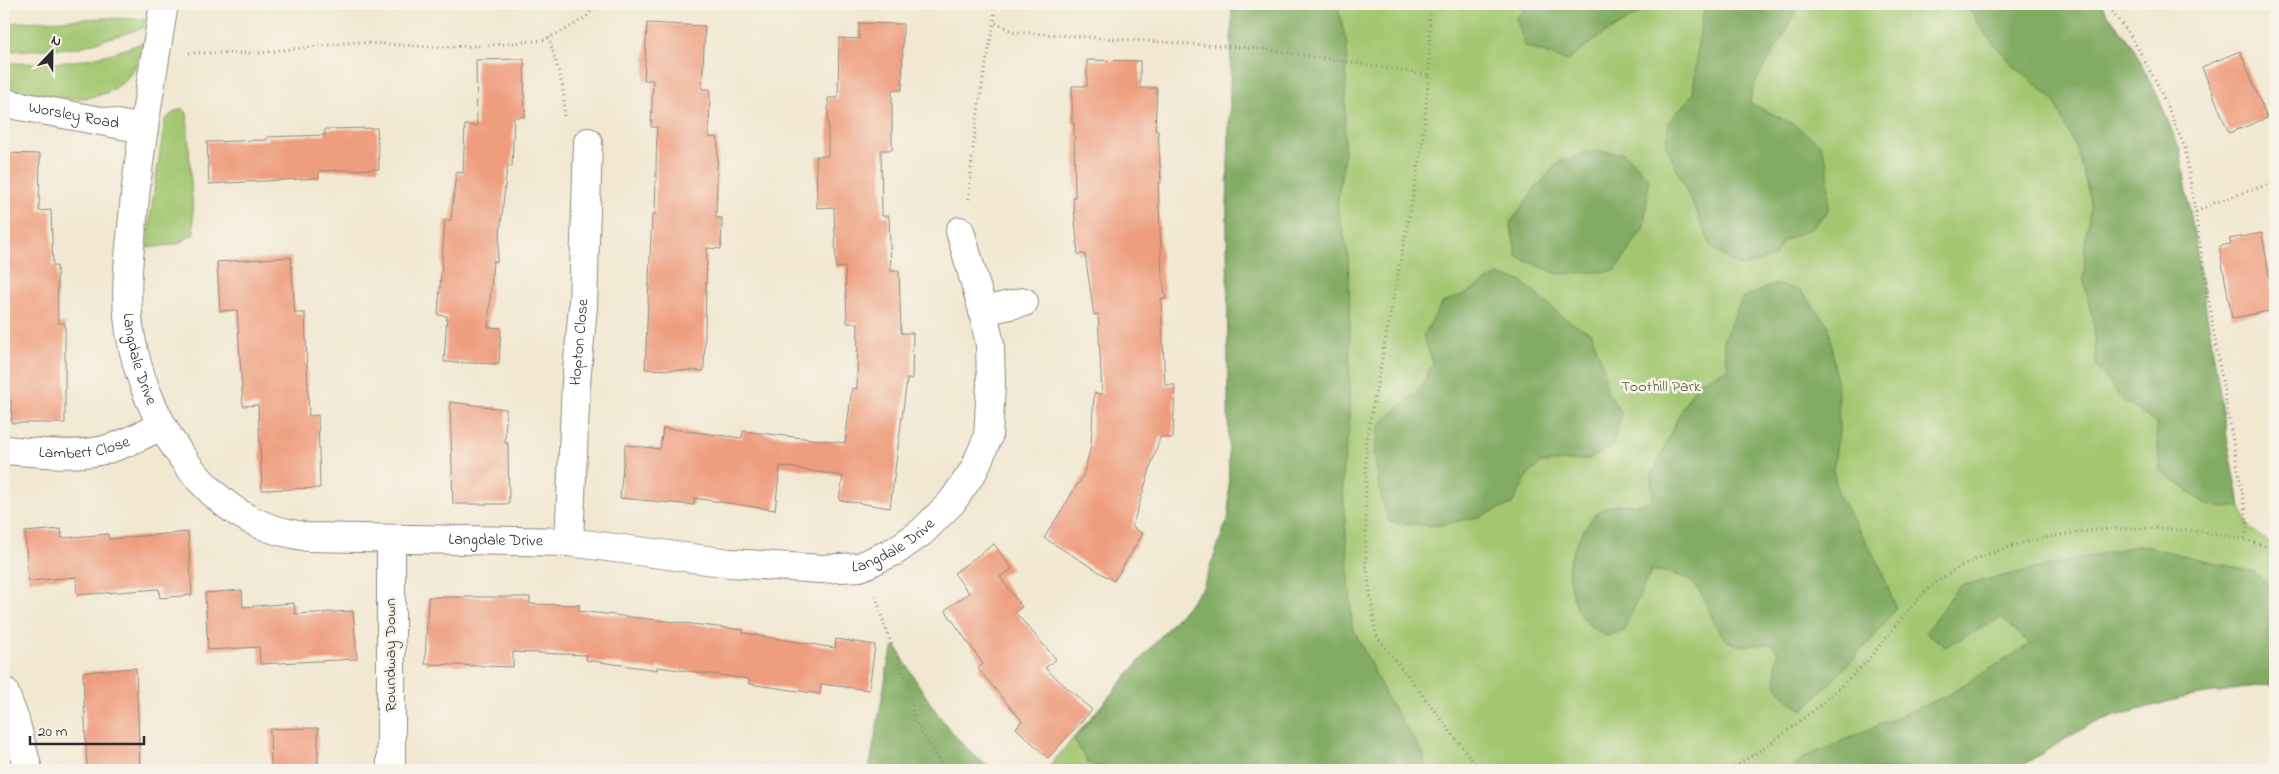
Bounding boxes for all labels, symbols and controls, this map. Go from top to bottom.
north arrow [28,28,78,78]
text: N [48,30,65,53]
street label: Worsley Road [27,96,121,136]
street label: Hopton Close [564,298,595,387]
street label: Langdale Drive [116,312,163,410]
park label: Toothill Park [1621,375,1702,399]
street label: Lambert Close [38,430,135,466]
street label: Langdale Drive [851,512,942,579]
street label: Langdale Drive [448,528,544,554]
street label: Roundway Down [379,598,403,712]
scale bar [30,714,144,746]
text: 20 m [38,721,68,743]

